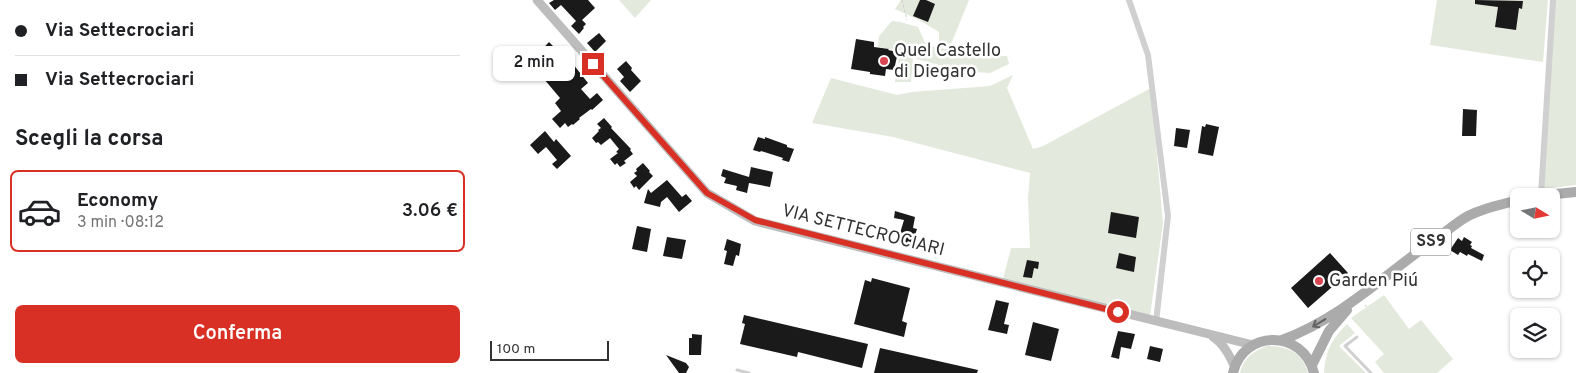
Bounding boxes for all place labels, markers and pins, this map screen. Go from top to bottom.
place label: Quel Castello di Diegaro [894,40,1001,84]
marker: Quel Castello di Diegaro [878,55,890,67]
place label: Garden Piú [1329,270,1418,293]
marker: Garden Piú [1313,275,1325,287]

